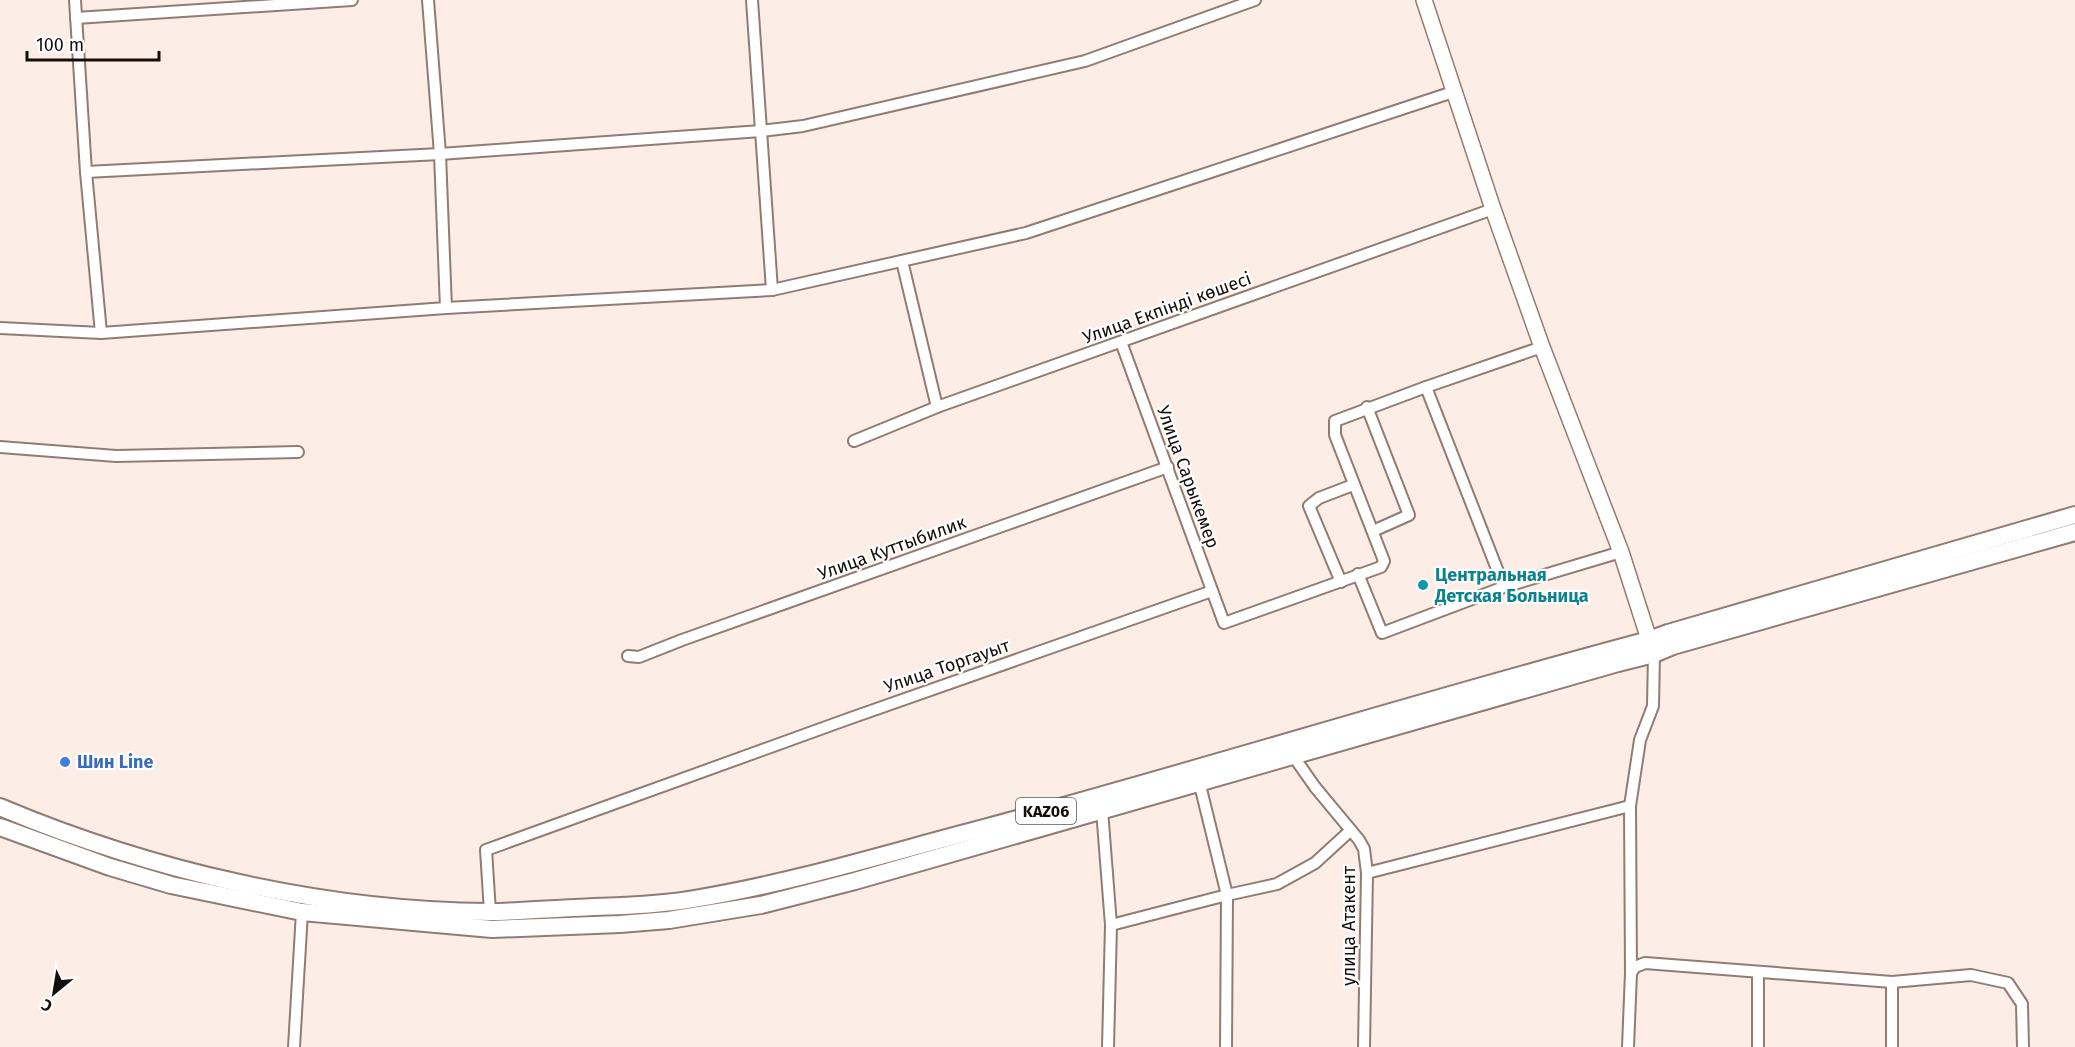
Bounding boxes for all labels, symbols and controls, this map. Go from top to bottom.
scale bar [27,24,159,62]
text: 100 m [36,34,84,56]
street label: Улица Екпінді көшесі [1080,267,1254,349]
street label: Улица Сарыкемер [1152,403,1224,551]
street label: Улица Куттыбилик [815,511,970,585]
place label: Центральная Детская Больница [1434,564,1589,607]
marker: Центральная Детская Больница [1416,578,1430,592]
street label: Улица Торгауыт [881,634,1013,698]
place label: Шин Line [77,751,154,773]
marker: Шин Line [58,755,72,769]
road number: KАZ06 [1016,798,1076,824]
street label: улица Атакент [1338,865,1360,986]
north arrow [24,963,84,1023]
text: С [37,995,55,1016]

